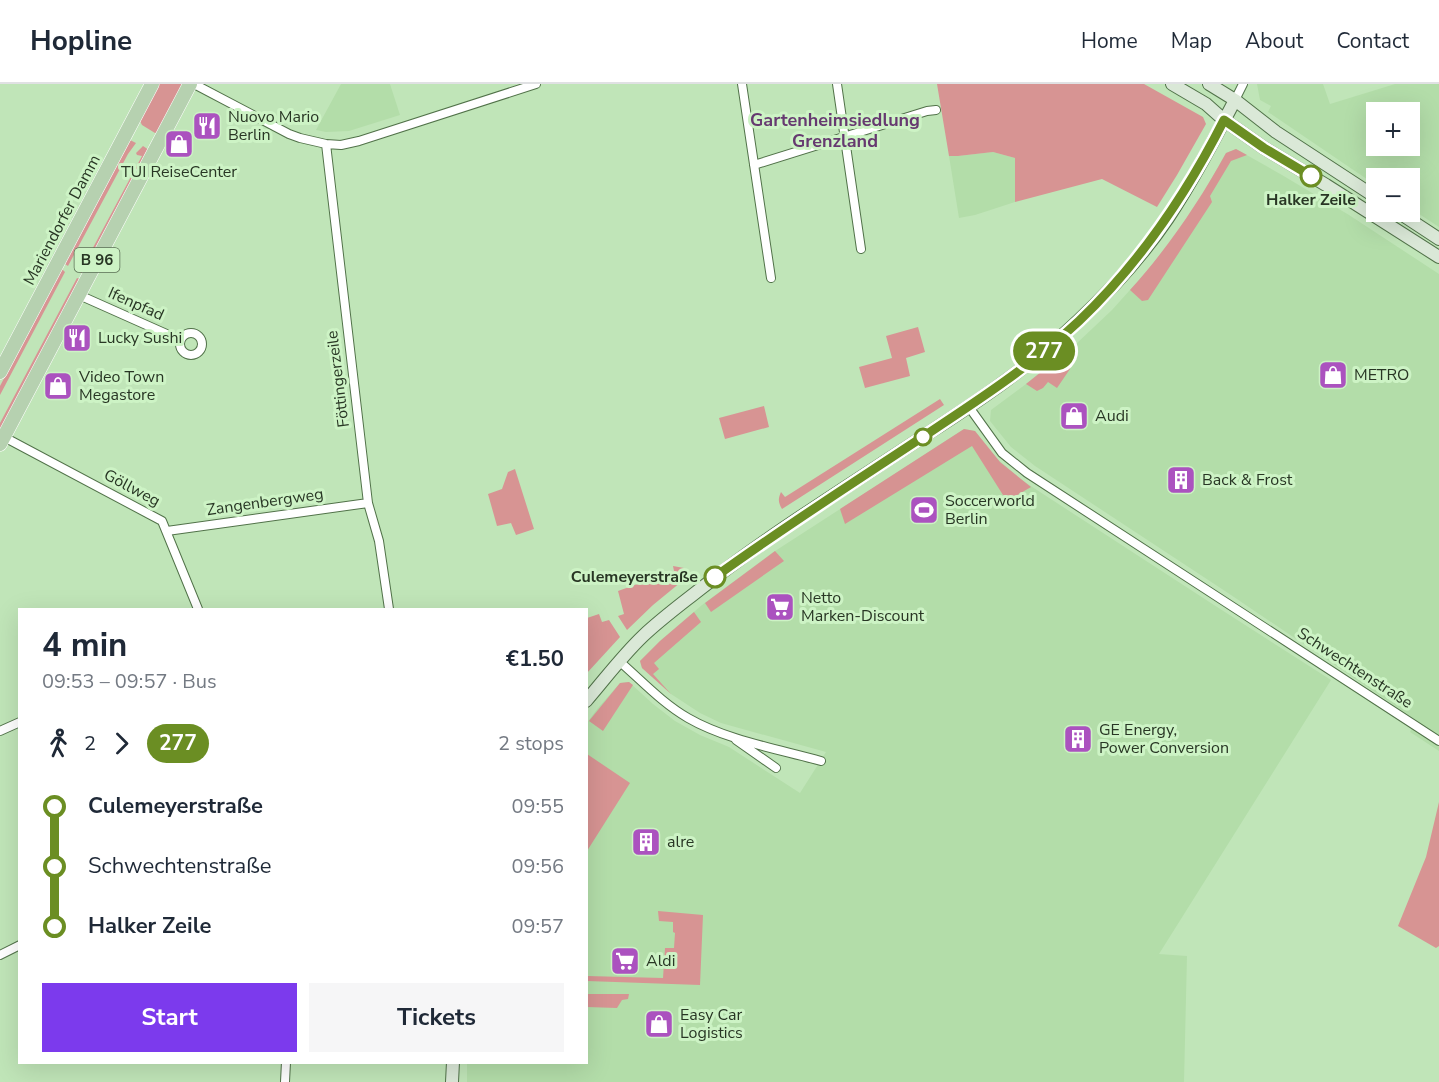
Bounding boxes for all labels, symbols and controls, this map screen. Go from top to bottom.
text: Hopline [30,22,132,60]
text: Home [1081,27,1138,55]
text: Map [1171,27,1212,55]
text: About [1245,27,1303,55]
text: Contact [1336,27,1409,55]
map controls [1366,102,1420,222]
button: + [1366,102,1420,156]
place label: Nuovo Mario Berlin [228,106,319,146]
district label: Gartenheimsiedlung Grenzland [750,108,920,153]
restaurant icon: Nuovo Mario Berlin [191,110,223,142]
shop icon: TUI ReiseCenter [163,128,195,160]
street label: Mariendorfer Damm [18,151,106,289]
place label: TUI ReiseCenter [121,161,237,183]
marker: Halker Zeile [1300,165,1322,187]
button: − [1366,168,1420,222]
place label: Halker Zeile [1266,189,1356,211]
road number: B 96 [74,248,120,272]
street label: Ifenpfad [105,282,167,326]
restaurant icon: Lucky Sushi [61,322,93,354]
place label: Lucky Sushi [98,327,182,349]
street label: Föttingerzeile [321,329,355,429]
line badge: 277 [1010,332,1078,370]
text: 277 [1025,337,1063,365]
shop icon: METRO [1317,359,1349,391]
place label: METRO [1354,364,1409,386]
place label: Video Town Megastore [78,366,164,406]
shop icon: Video Town Megastore [42,370,74,402]
shop icon: Audi [1058,400,1090,432]
place label: Audi [1095,405,1129,427]
unlabelled marker [914,428,932,446]
street label: Göllweg [100,464,164,512]
building icon: Back & Frost [1165,464,1197,496]
place label: Back & Frost [1202,469,1293,491]
street label: Zangenbergweg [205,483,325,521]
place label: Soccerworld Berlin [945,490,1035,530]
sports icon: Soccerworld Berlin [908,494,940,526]
place label: Culemeyerstraße [571,566,698,588]
marker: Culemeyerstraße [704,566,726,588]
place label: Netto Marken-Discount [801,587,925,627]
supermarket icon: Netto Marken-Discount [764,591,796,623]
street label: Schwechtenstraße [1293,622,1417,714]
text: 4 min [42,623,127,668]
text: €1.50 [506,644,564,674]
text: 09:53 – 09:57 · Bus [42,668,217,695]
place label: GE Energy, Power Conversion [1099,719,1229,759]
building icon: GE Energy, Power Conversion [1062,723,1094,755]
icon: walk [42,727,75,760]
icon: forward [105,727,138,760]
text: 277 [159,729,197,757]
text: 2 [84,730,96,757]
text: 2 stops [498,730,564,757]
text: Culemeyerstraße [88,791,263,821]
text: 09:55 [511,793,564,820]
building icon: alre [630,826,662,858]
place label: alre [667,831,694,853]
text: Schwechtenstraße [88,851,271,881]
text: 09:56 [511,853,564,880]
text: Halker Zeile [88,911,211,941]
text: 09:57 [511,913,564,940]
supermarket icon: Aldi [609,945,641,977]
place label: Aldi [646,950,675,972]
button: Start [42,983,297,1052]
button: Tickets [309,983,564,1052]
place label: Easy Car Logistics [680,1004,743,1044]
shop icon: Easy Car Logistics [643,1008,675,1040]

